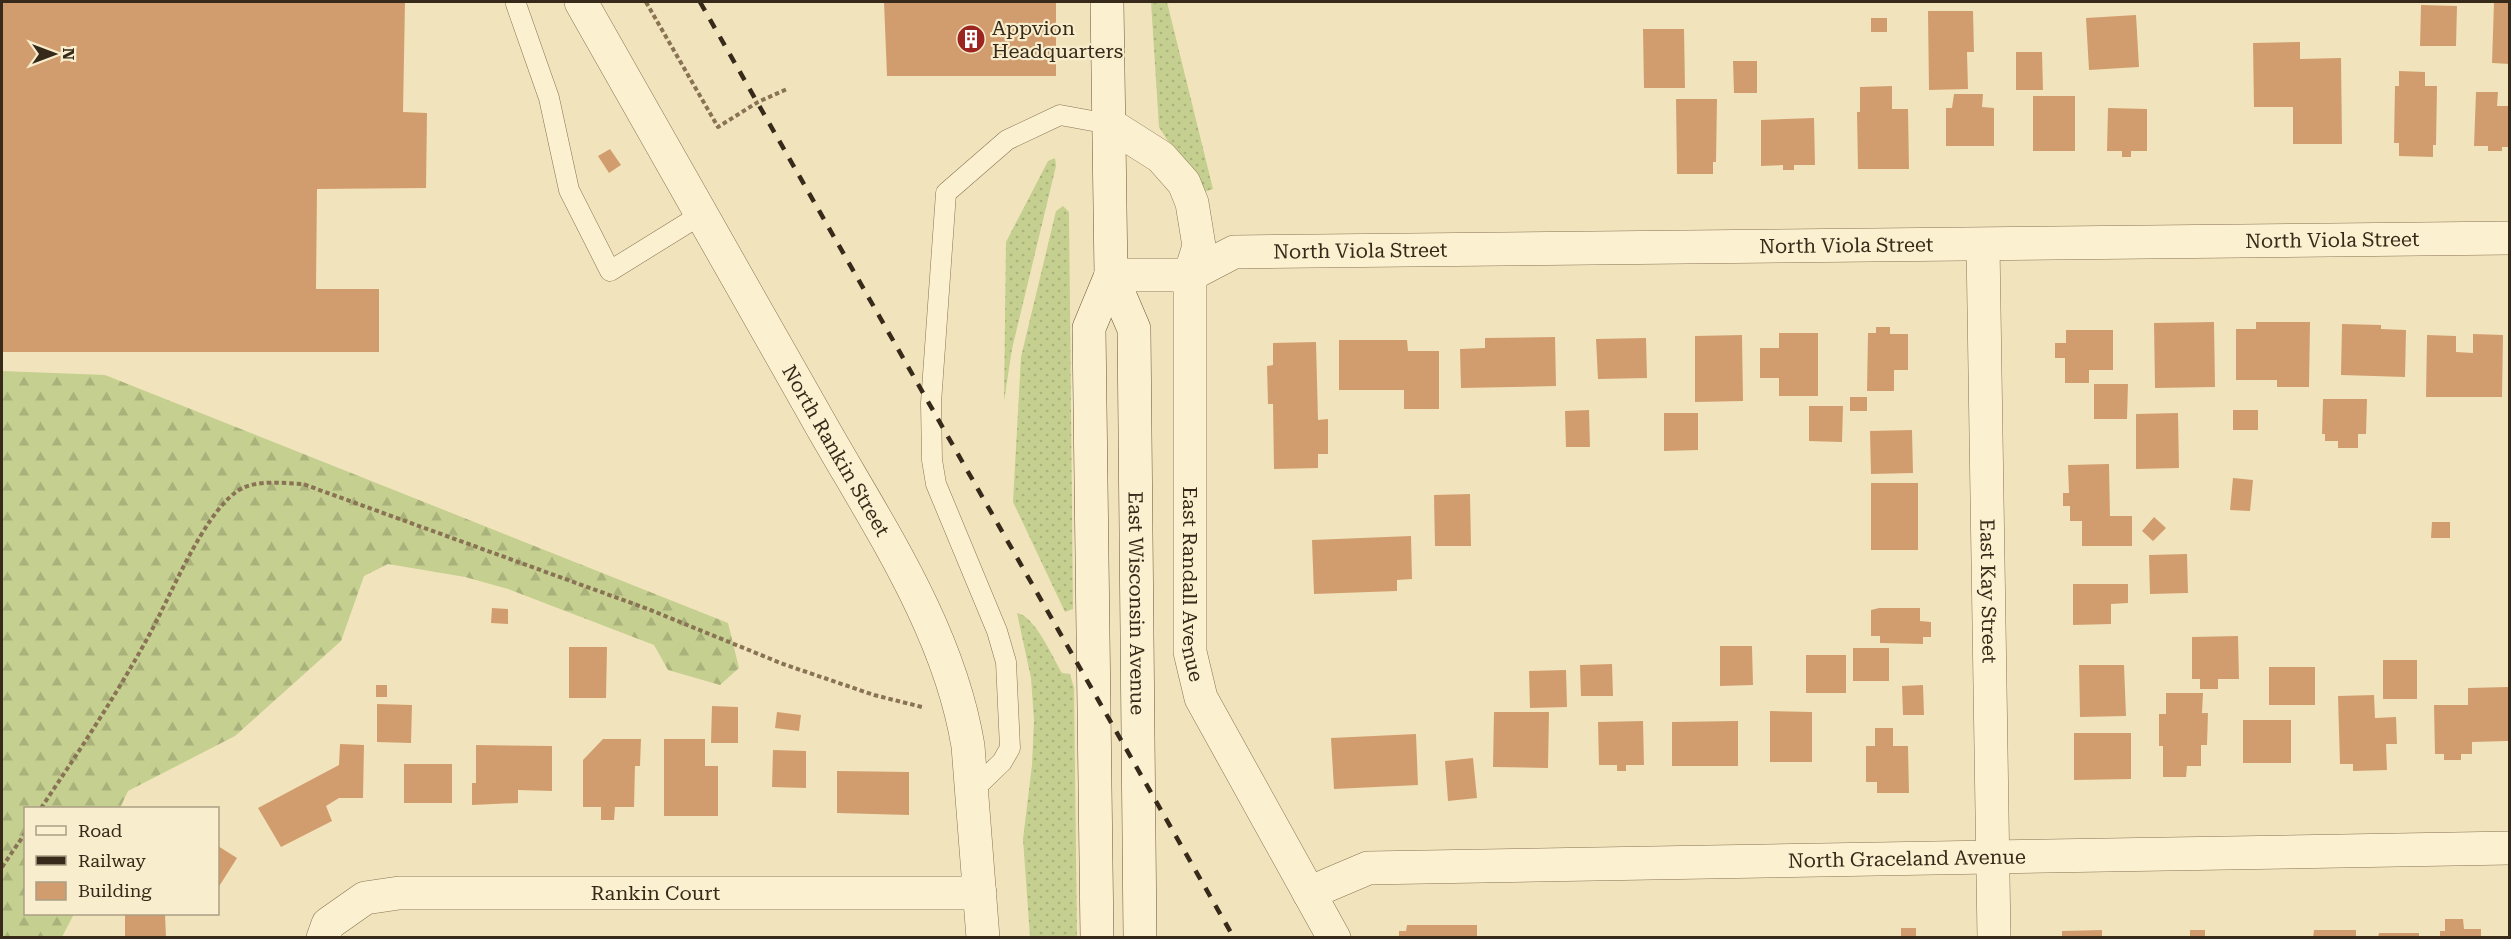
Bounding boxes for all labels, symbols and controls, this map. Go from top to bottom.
place label: Appvion Headquarters [992,16,1123,63]
building icon: Appvion Headquarters [955,23,987,55]
north arrow [24,24,84,84]
text: N [59,48,78,60]
street label: North Viola Street [2245,227,2420,253]
street label: North Viola Street [1759,232,1934,258]
street label: North Viola Street [1273,238,1448,264]
street label: North Rankin Street [777,361,895,541]
street label: East Randall Avenue [1177,486,1209,684]
street label: East Wisconsin Avenue [1124,491,1150,715]
street label: East Kay Street [1975,518,2002,664]
legend [24,807,219,915]
text: Road [78,820,123,841]
street label: North Graceland Avenue [1788,844,2026,873]
text: Railway [78,850,146,871]
text: Building [78,880,152,901]
street label: Rankin Court [591,881,721,905]

